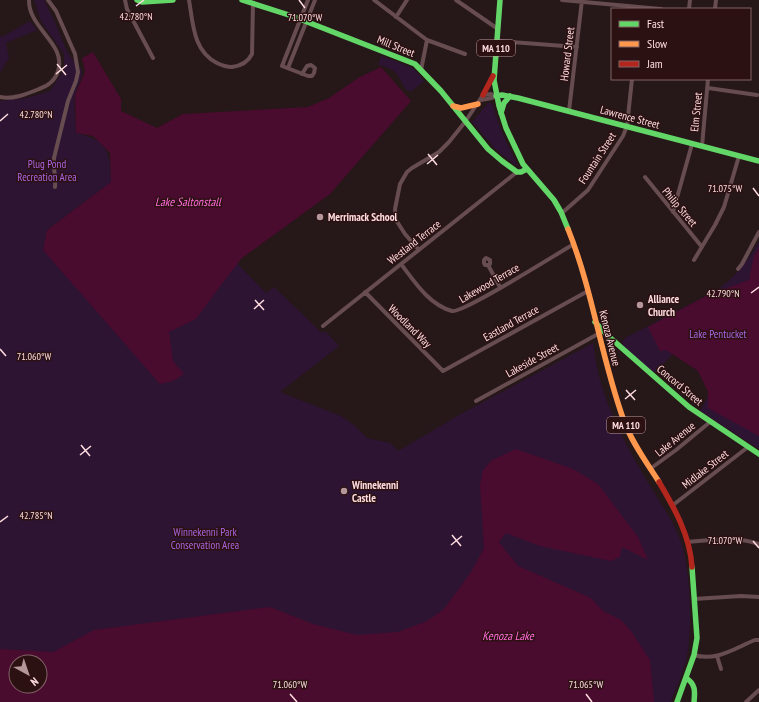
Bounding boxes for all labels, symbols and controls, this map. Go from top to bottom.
legend [611,8,751,80]
text: 42.780°N [119,10,153,23]
text: 71.070°W [288,11,322,24]
text: Fast [647,16,665,31]
street label: Howard Street [557,26,577,82]
street label: Mill Street [375,32,417,60]
text: Slow [647,36,668,51]
road number: MA 110 [477,40,515,56]
text: Jam [646,56,663,71]
street label: Elm Street [687,92,705,132]
street label: Lawrence Street [599,102,661,132]
text: 42.780°N [19,108,53,121]
street label: Fountain Street [575,130,619,186]
park label: Plug Pond Recreation Area [17,157,77,184]
text: 71.075°W [708,182,742,195]
street label: Philip Street [660,184,700,230]
water label: Lake Saltonstall [155,194,222,209]
place label: Merrimack School [328,210,398,224]
marker: Merrimack School [315,212,325,222]
street label: Westland Terrace [385,217,444,267]
street label: Lakewood Terrace [456,260,522,306]
text: 42.790°N [706,287,740,300]
place label: Alliance Church [647,292,680,319]
marker: Alliance Church [635,300,645,310]
street label: Woodland Way [385,301,435,351]
street label: Eastland Terrace [481,302,542,344]
street label: Kenoza Avenue [596,309,624,368]
park label: Lake Pentucket [689,327,747,341]
street label: Lakeside Street [503,340,561,380]
text: 71.060°W [17,350,51,363]
street label: Concord Street [654,362,706,408]
road number: MA 110 [607,417,645,433]
street label: Lake Avenue [652,418,698,459]
street label: Midlake Street [679,447,731,491]
place label: Winnekenni Castle [351,478,399,505]
marker: Winnekenni Castle [339,486,349,496]
text: 42.785°N [19,509,53,522]
park label: Winnekenni Park Conservation Area [171,525,239,552]
text: 71.070°W [708,534,742,547]
water label: Kenoza Lake [482,628,535,643]
north arrow [8,654,48,694]
text: N [28,674,41,689]
text: 71.060°W [273,678,307,691]
text: 71.065°W [569,678,603,691]

